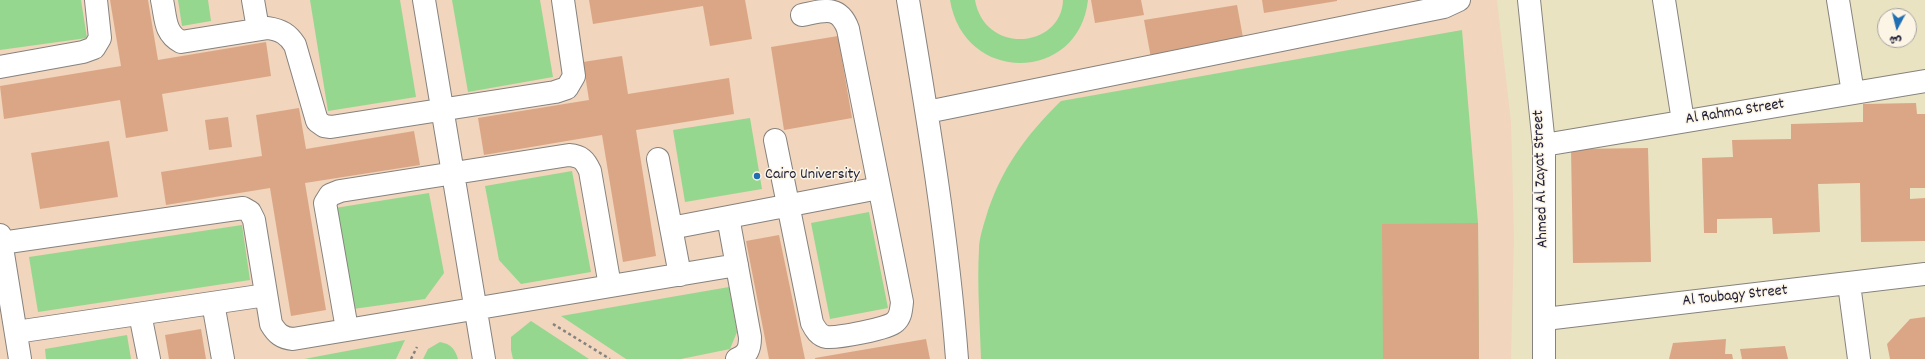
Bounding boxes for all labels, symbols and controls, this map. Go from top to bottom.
north arrow [1877,8,1917,48]
text: ش [1889,30,1903,48]
street label: Al Rahma Street [1684,96,1786,130]
street label: Ahmed Al Zayat Street [1530,109,1554,249]
place label: Cairo University [765,166,860,186]
marker: Cairo University [752,171,762,181]
street label: Al Toubagy Street [1681,282,1789,312]

